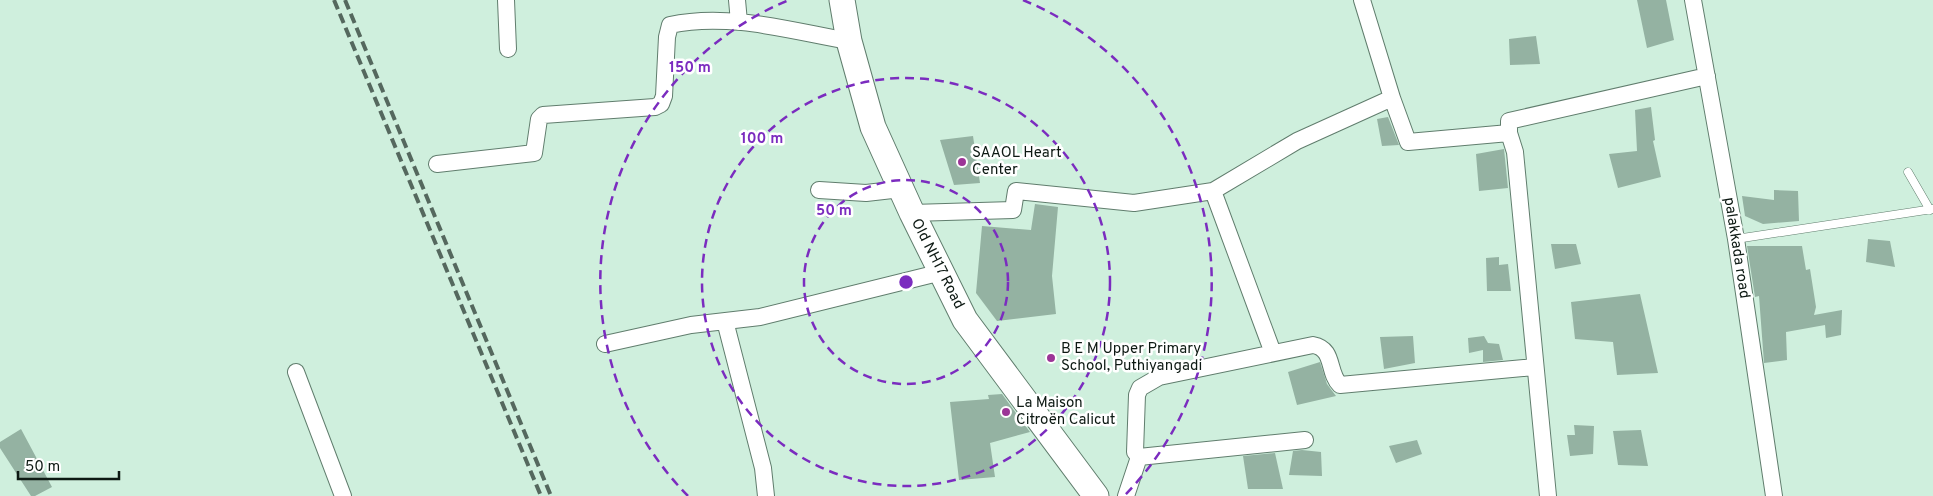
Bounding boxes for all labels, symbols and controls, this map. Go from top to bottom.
text: 150 m [669,59,711,78]
text: 100 m [741,130,783,149]
place label: SAAOL Heart Center [972,144,1062,180]
marker: SAAOL Heart Center [956,156,968,168]
street label: palakkada road [1719,196,1753,300]
text: 50 m [816,202,852,221]
street label: Old NH17 Road [906,216,968,312]
centre of rings [897,273,915,291]
place label: B E M Upper Primary School, Puthiyangadi [1061,340,1202,376]
marker: B E M Upper Primary School, Puthiyangadi [1045,352,1057,364]
place label: La Maison Citroën Calicut [1016,394,1116,430]
marker: La Maison Citroën Calicut [1000,406,1012,418]
scale bar [18,448,119,480]
text: 50 m [25,458,60,477]

